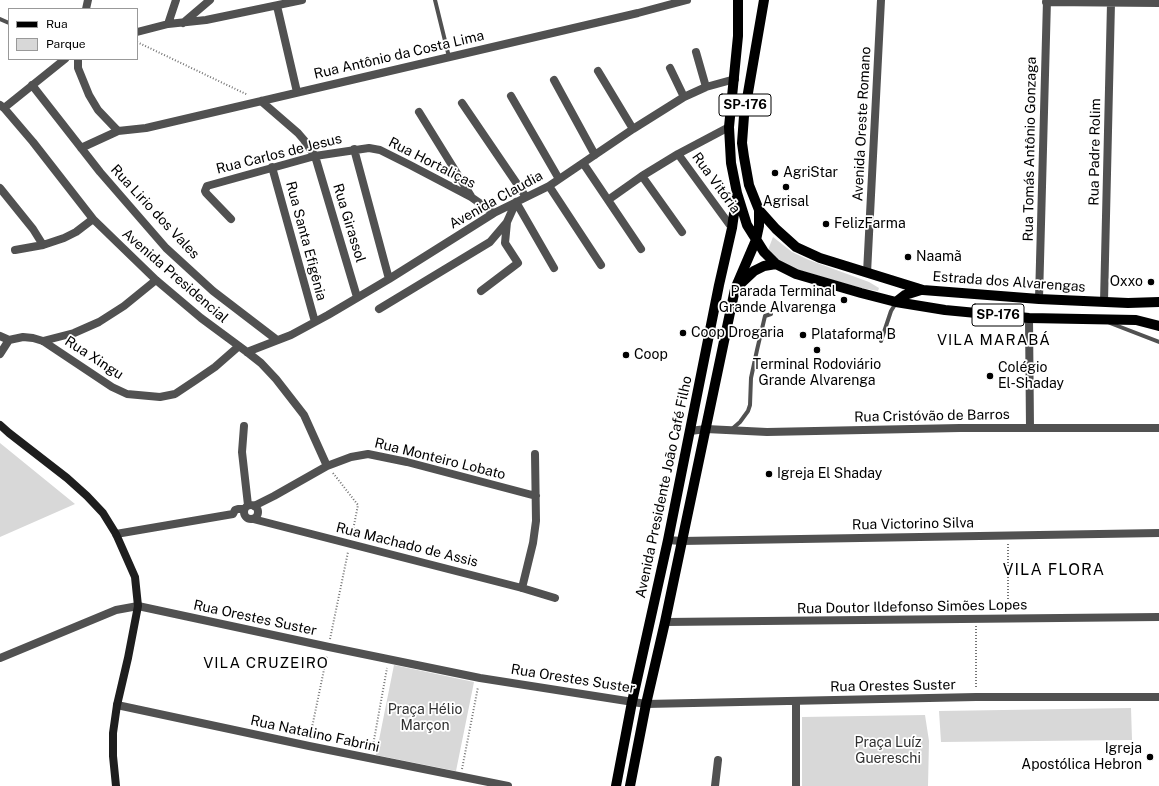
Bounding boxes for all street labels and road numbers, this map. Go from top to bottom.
street label: Rua Antônio da Costa Lima [312,27,486,83]
street label: Avenida Oreste Romano [850,46,874,202]
street label: Rua Tomás Antônio Gonzaga [1020,56,1040,242]
road number: SP-176 [719,94,771,116]
street label: Rua Padre Rolim [1086,98,1104,206]
street label: Rua Carlos de Jesus [214,130,344,178]
street label: Rua Hortaliças [386,134,478,192]
street label: Rua Vitória [688,149,744,217]
street label: Rua Lirio dos Vales [107,161,203,263]
street label: Avenida Claudia [446,167,546,233]
street label: Rua Santa Efigênia [282,179,330,303]
street label: Rua Girassol [329,182,369,264]
street label: Avenida Presidencial [119,225,231,327]
street label: Estrada dos Alvarengas [932,268,1086,296]
road number: SP-176 [972,304,1024,326]
street label: Rua Xingu [62,333,126,383]
street label: Avenida Presidente João Café Filho [632,374,696,600]
street label: Rua Cristóvão de Barros [854,406,1010,426]
street label: Rua Monteiro Lobato [373,435,507,483]
street label: Rua Victorino Silva [852,515,974,533]
street label: Rua Machado de Assis [334,519,480,571]
street label: Rua Orestes Suster [192,597,318,639]
street label: Rua Doutor Ildefonso Simões Lopes [797,597,1027,617]
street label: Rua Orestes Suster [510,661,636,697]
street label: Rua Orestes Suster [830,677,956,695]
street label: Rua Natalino Fabrini [249,712,381,756]

